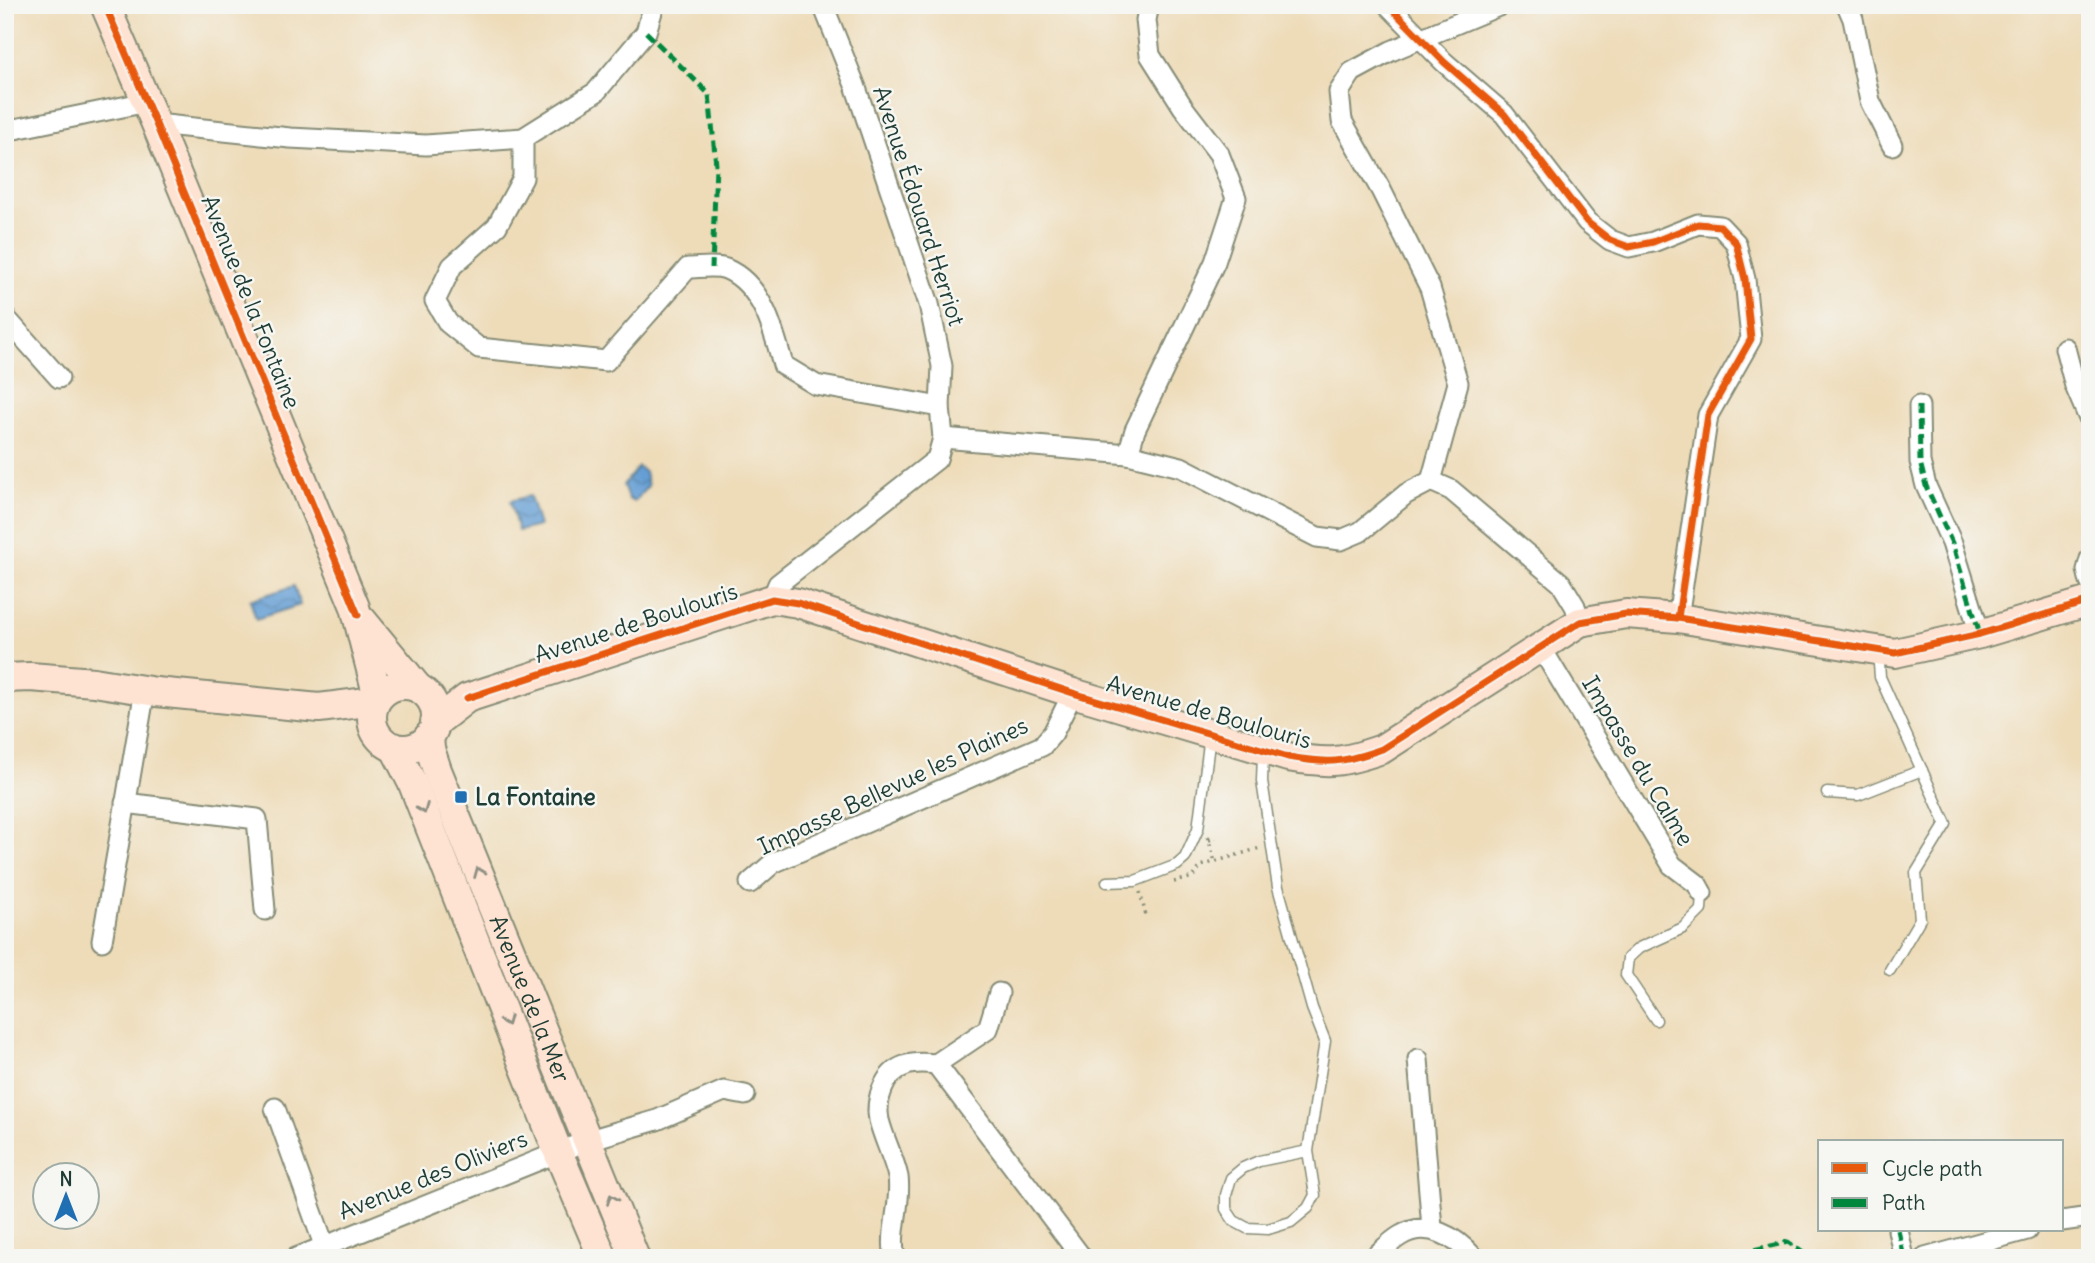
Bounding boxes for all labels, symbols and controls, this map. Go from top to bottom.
street label: Avenue Édouard Herriot [867,82,972,329]
street label: Avenue de la Fontaine [195,191,308,413]
street label: Avenue de Boulouris [531,576,741,669]
street label: Avenue de Boulouris [1103,668,1315,755]
street label: Impasse du Calme [1576,670,1701,851]
street label: Impasse Bellevue les Plaines [753,710,1032,861]
place label: La Fontaine [475,782,596,811]
marker: La Fontaine [453,789,469,805]
one-way arrow [414,803,428,815]
one-way arrow [473,867,487,880]
street label: Avenue de la Mer [483,911,577,1087]
one-way arrow [498,1014,512,1026]
street label: Avenue des Oliviers [334,1123,531,1226]
legend [1818,1140,2064,1232]
text: Cycle path [1882,1155,1982,1182]
north arrow [32,1162,102,1232]
text: N [59,1167,73,1191]
text: Path [1882,1189,1925,1216]
one-way arrow [606,1193,620,1205]

